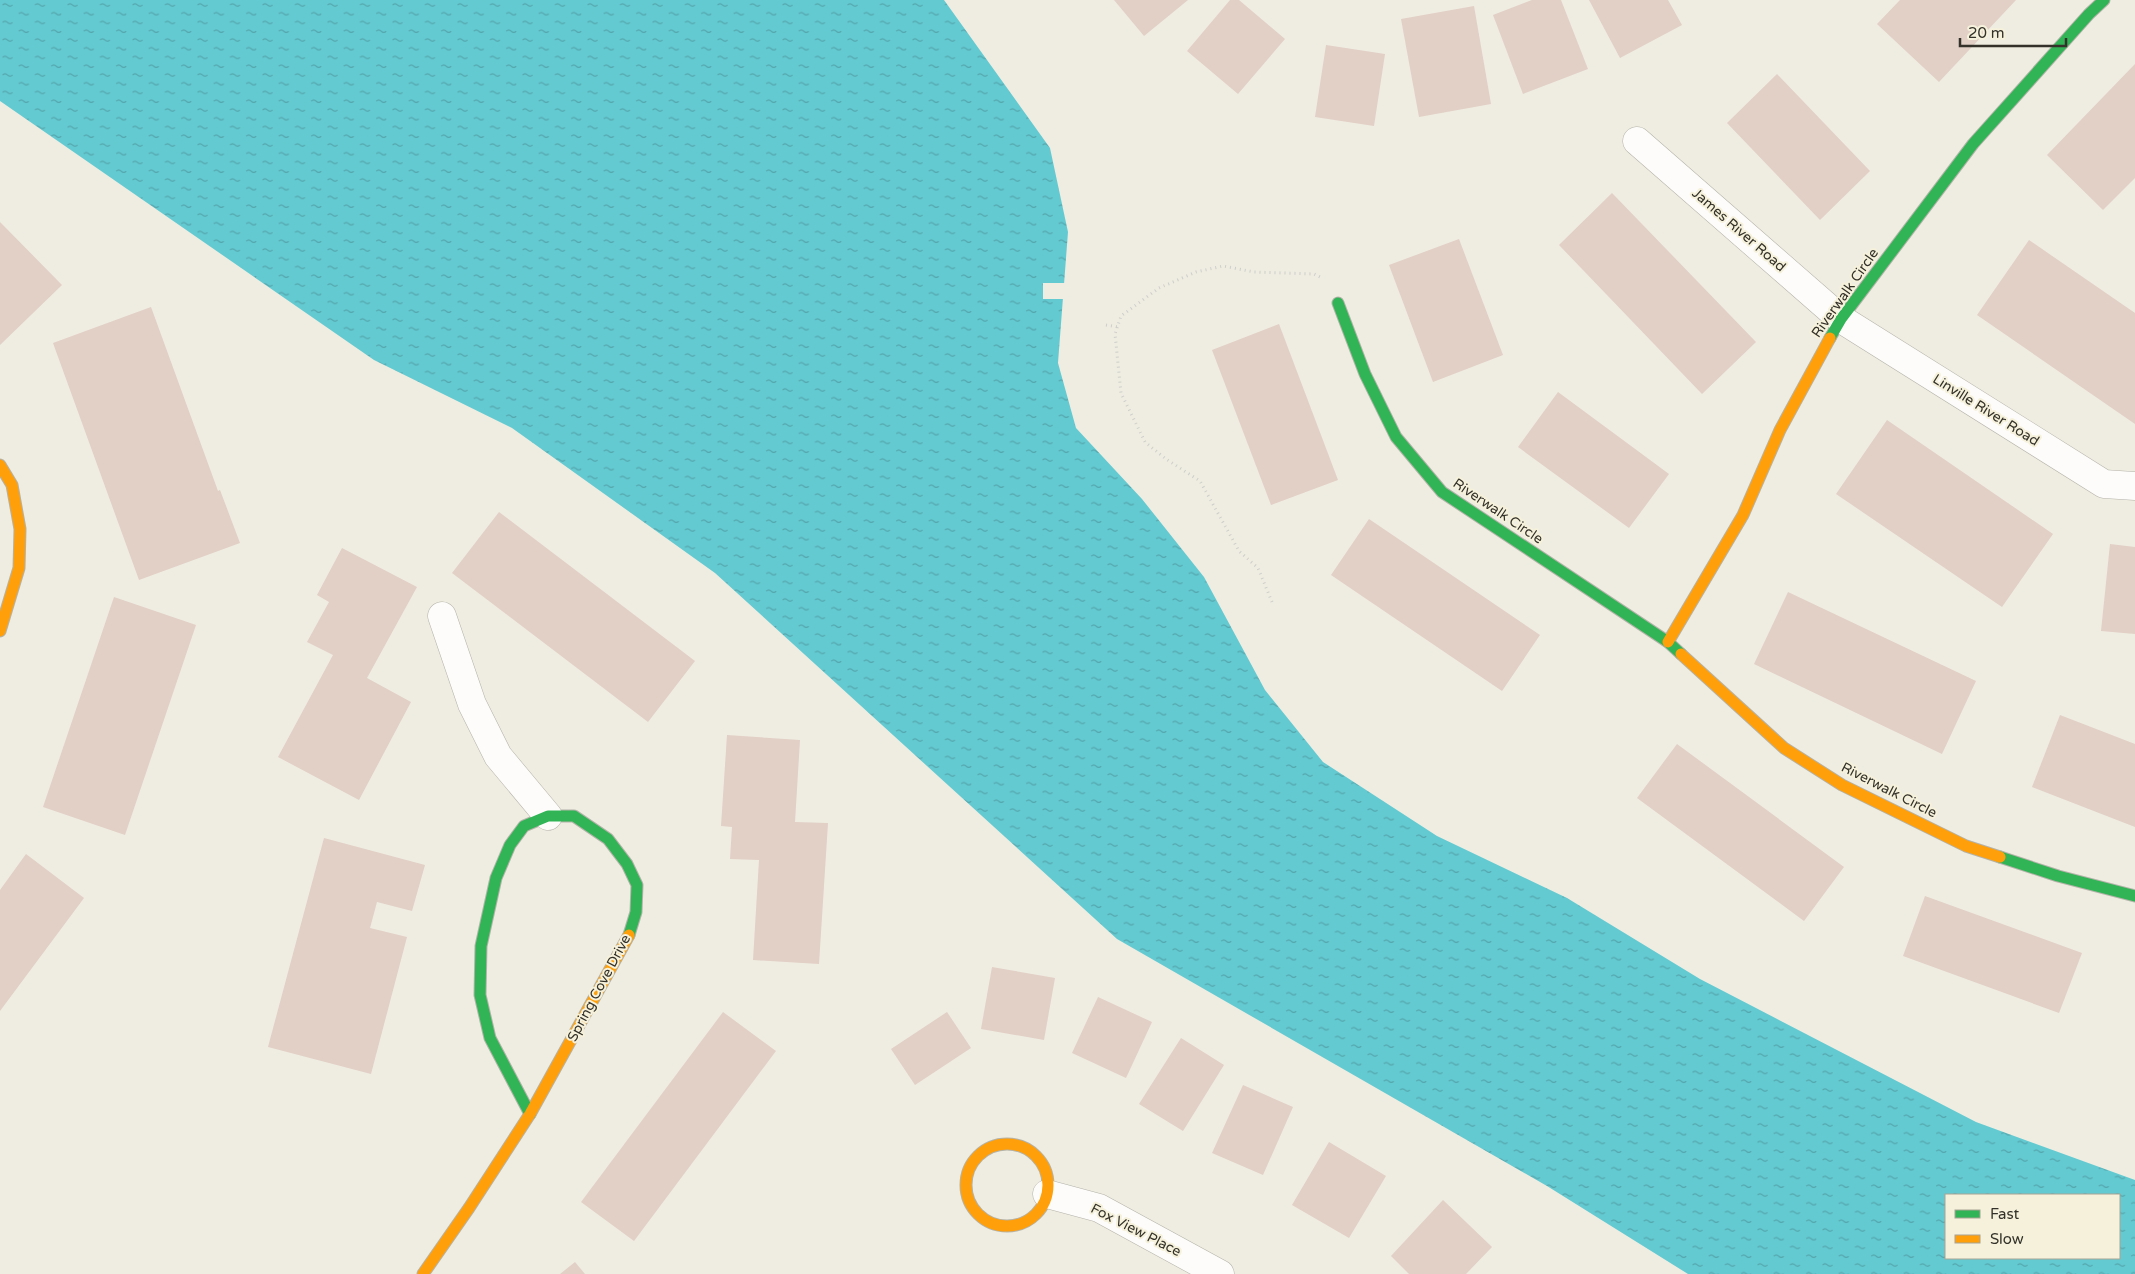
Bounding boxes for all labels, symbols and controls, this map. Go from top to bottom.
scale bar [1960,15,2066,47]
text: 20 m [1968,24,2005,42]
street label: James River Road [1689,185,1789,275]
street label: Riverwalk Circle [1808,245,1882,341]
street label: Linville River Road [1930,370,2042,450]
street label: Riverwalk Circle [1450,475,1546,547]
street label: Riverwalk Circle [1838,759,1940,821]
street label: Spring Cove Drive [564,932,634,1044]
legend [1945,1194,2120,1259]
street label: Fox View Place [1088,1200,1184,1260]
text: Fast [1990,1205,2020,1223]
text: Slow [1990,1230,2024,1248]

